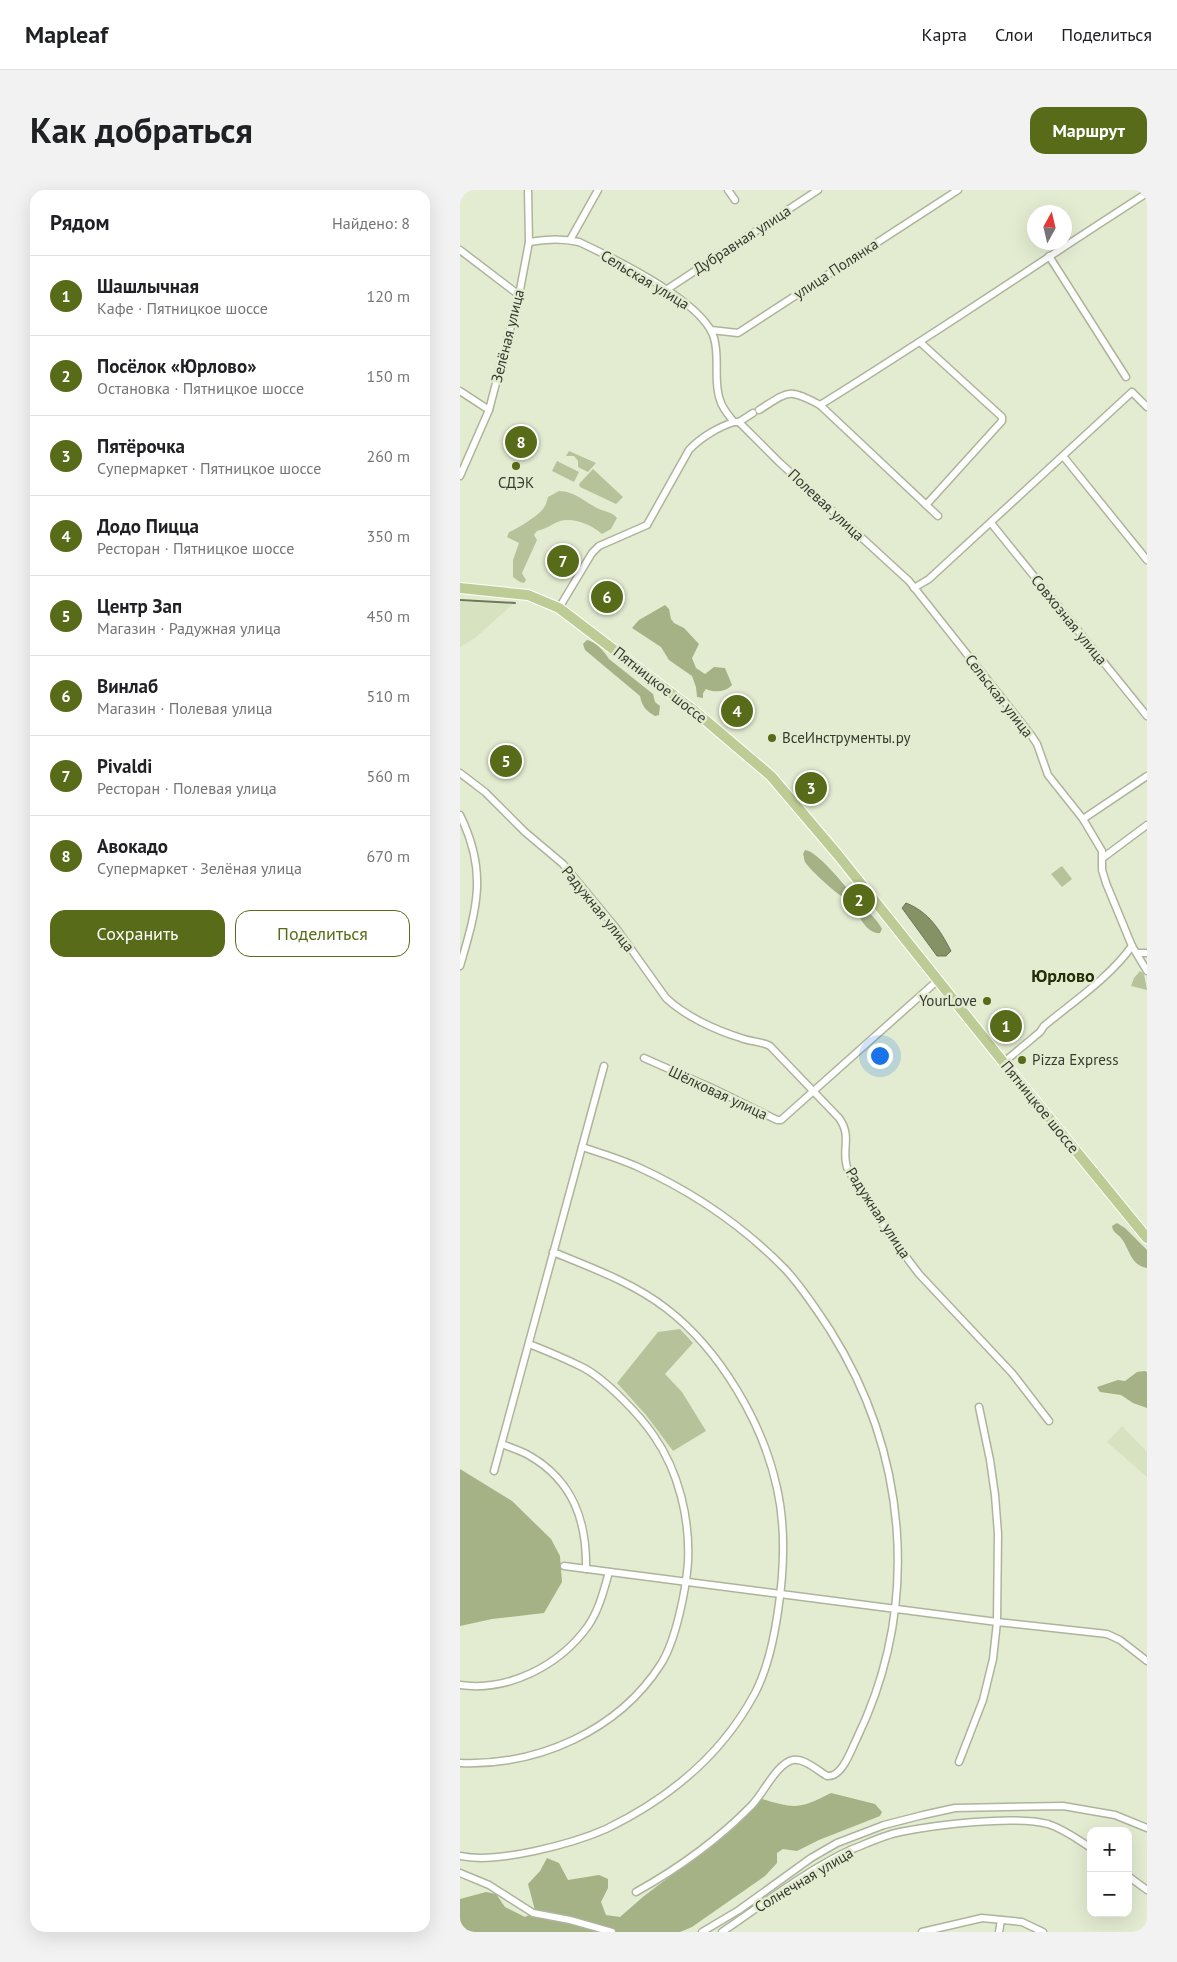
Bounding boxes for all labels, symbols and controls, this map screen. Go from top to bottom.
text: Mapleaf [25,19,108,50]
text: Карта [922,23,967,46]
text: Слои [995,23,1033,46]
text: Поделиться [1061,23,1152,46]
text: Как добраться [30,107,253,153]
button: Маршрут [1030,107,1147,154]
street label: Дубравная улица [689,201,794,278]
north arrow [1027,205,1072,250]
text: Рядом [50,209,109,236]
text: Найдено: 8 [332,213,410,233]
street label: улица Полянка [790,234,882,303]
street label: Сельская улица [597,246,693,314]
text: Шашлычная [97,274,199,298]
text: 1 [61,286,71,306]
text: 120 m [367,286,410,306]
street label: Зелёная улица [487,287,528,384]
text: Кафе · Пятницкое шоссе [97,298,268,318]
text: Посёлок «Юрлово» [97,354,256,378]
text: 2 [61,366,71,386]
text: 150 m [367,366,410,386]
text: Остановка · Пятницкое шоссе [97,378,304,398]
pin: 8 [505,423,537,461]
text: Пятёрочка [97,434,185,458]
text: 3 [61,446,71,466]
text: 260 m [367,446,410,466]
text: Супермаркет · Пятницкое шоссе [97,458,321,478]
marker: СДЭК [510,460,522,472]
street label: Полевая улица [784,465,868,545]
place label: СДЭК [498,473,534,492]
text: Додо Пицца [97,514,199,538]
text: 4 [61,526,71,546]
text: 350 m [367,526,410,546]
text: Ресторан · Пятницкое шоссе [97,538,294,558]
pin: 7 [547,542,579,580]
street label: Совхозная улица [1027,571,1112,669]
pin: 6 [591,578,623,616]
text: Центр Зап [97,594,182,618]
text: 5 [61,606,71,626]
text: 450 m [367,606,410,626]
text: Магазин · Радужная улица [97,618,281,638]
street label: Пятницкое шоссе [610,642,711,727]
street label: Сельская улица [961,650,1038,741]
text: Винлаб [97,674,158,698]
text: 6 [61,686,71,706]
text: 510 m [367,686,410,706]
pin: 4 [721,692,753,730]
text: Магазин · Полевая улица [97,698,272,718]
place label: ВсеИнструменты.ру [782,728,911,747]
marker: ВсеИнструменты.ру [766,732,778,744]
pin: 5 [490,742,522,780]
text: Pivaldi [97,754,152,778]
text: 7 [61,766,71,786]
text: 560 m [367,766,410,786]
pin: 3 [795,769,827,807]
text: Ресторан · Полевая улица [97,778,277,798]
text: Авокадо [97,834,168,858]
text: 8 [61,846,71,866]
text: 670 m [367,846,410,866]
text: Супермаркет · Зелёная улица [97,858,302,878]
street label: Радужная улица [558,862,639,956]
pin: 2 [843,881,875,919]
button: Сохранить [50,910,225,957]
button: Поделиться [235,910,410,957]
district label: Юрлово [1031,964,1095,987]
place label: YourLove [919,991,977,1010]
marker: YourLove [981,995,993,1007]
pin: 1 [990,1007,1022,1045]
your location [867,1043,893,1069]
place label: Pizza Express [1032,1050,1119,1069]
marker: Pizza Express [1016,1054,1028,1066]
street label: Пятницкое шоссе [997,1057,1084,1157]
street label: Шёлковая улица [666,1061,771,1124]
street label: Радужная улица [842,1163,915,1262]
map controls [1087,1827,1132,1917]
button: + [1087,1827,1132,1872]
street label: Солнечная улица [751,1843,856,1916]
button: − [1087,1872,1132,1917]

